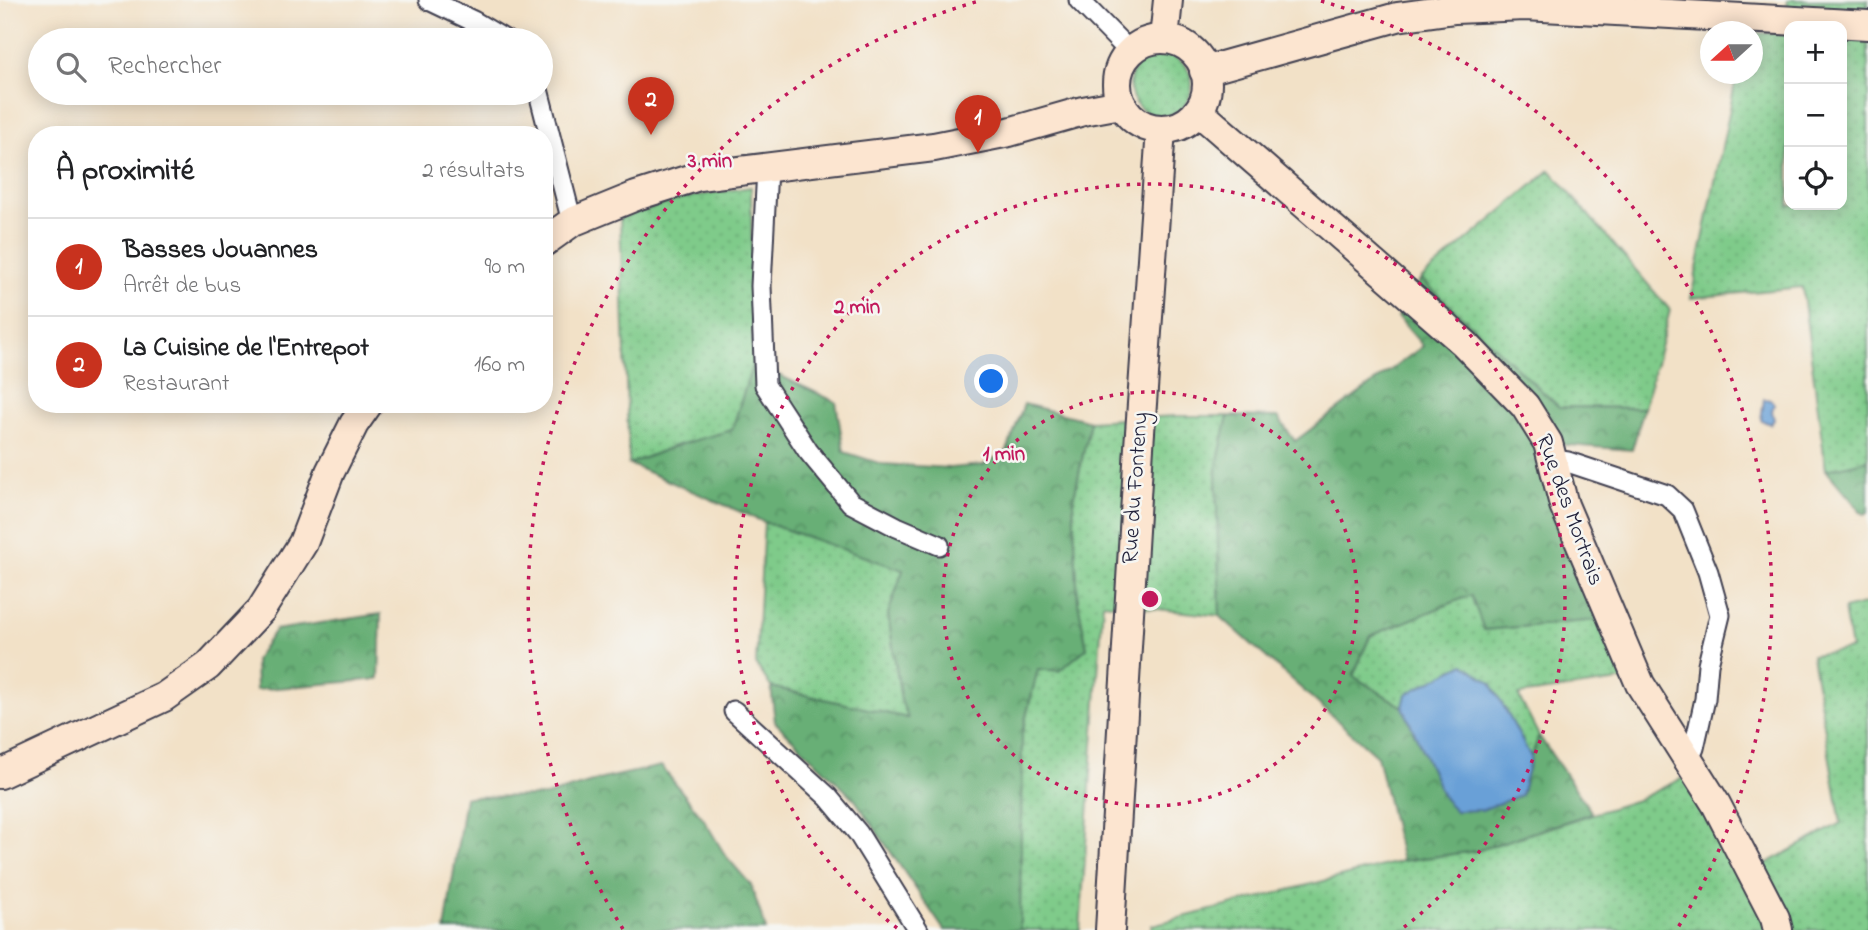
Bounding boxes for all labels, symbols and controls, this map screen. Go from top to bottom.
north arrow [1700,21,1763,84]
map controls [1784,21,1847,210]
button: + [1784,21,1847,84]
search box [28,28,553,105]
icon: search [52,48,90,86]
text: Rechercher [108,48,221,86]
pin: 2 [628,77,674,135]
button: − [1784,84,1847,147]
pin: 1 [955,95,1001,153]
text: 3 min [687,147,732,177]
button: locate [1784,147,1847,210]
text: À proximité [56,150,194,194]
text: 2 résultats [422,155,525,188]
text: Basses Jouannes [123,232,318,270]
text: 1 [75,251,83,284]
text: 90 m [485,251,525,284]
text: Arrêt de bus [123,270,241,303]
text: 2 min [833,293,880,323]
text: La Cuisine de l'Entrepot [123,330,369,368]
text: 2 [73,349,85,382]
text: 160 m [474,349,525,382]
your location [974,364,1008,398]
text: Restaurant [123,368,230,401]
street label: Rue du Fonteny [1114,411,1160,565]
street label: Rue des Mortrais [1526,430,1612,590]
text: 1 min [983,440,1025,470]
centre of rings [1138,587,1162,611]

